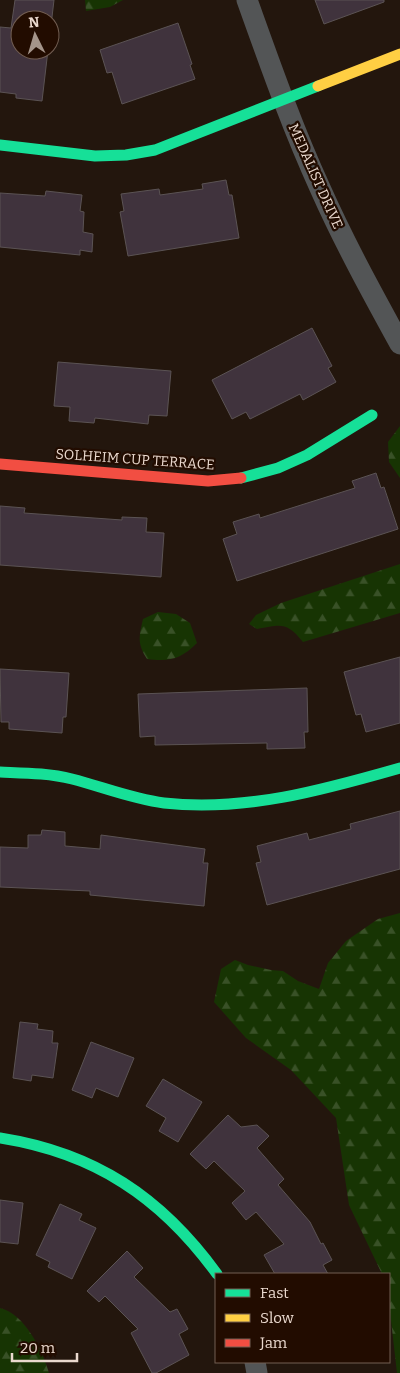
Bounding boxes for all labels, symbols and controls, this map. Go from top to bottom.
north arrow [10,10,60,60]
text: N [28,14,40,31]
street label: MEDALIST DRIVE [285,121,346,232]
street label: SOLHEIM CUP TERRACE [55,445,215,474]
legend [215,1273,390,1363]
text: Fast [260,1284,289,1302]
text: Slow [260,1309,295,1327]
scale bar [12,1330,78,1362]
text: Jam [259,1334,288,1352]
text: 20 m [20,1339,56,1357]

